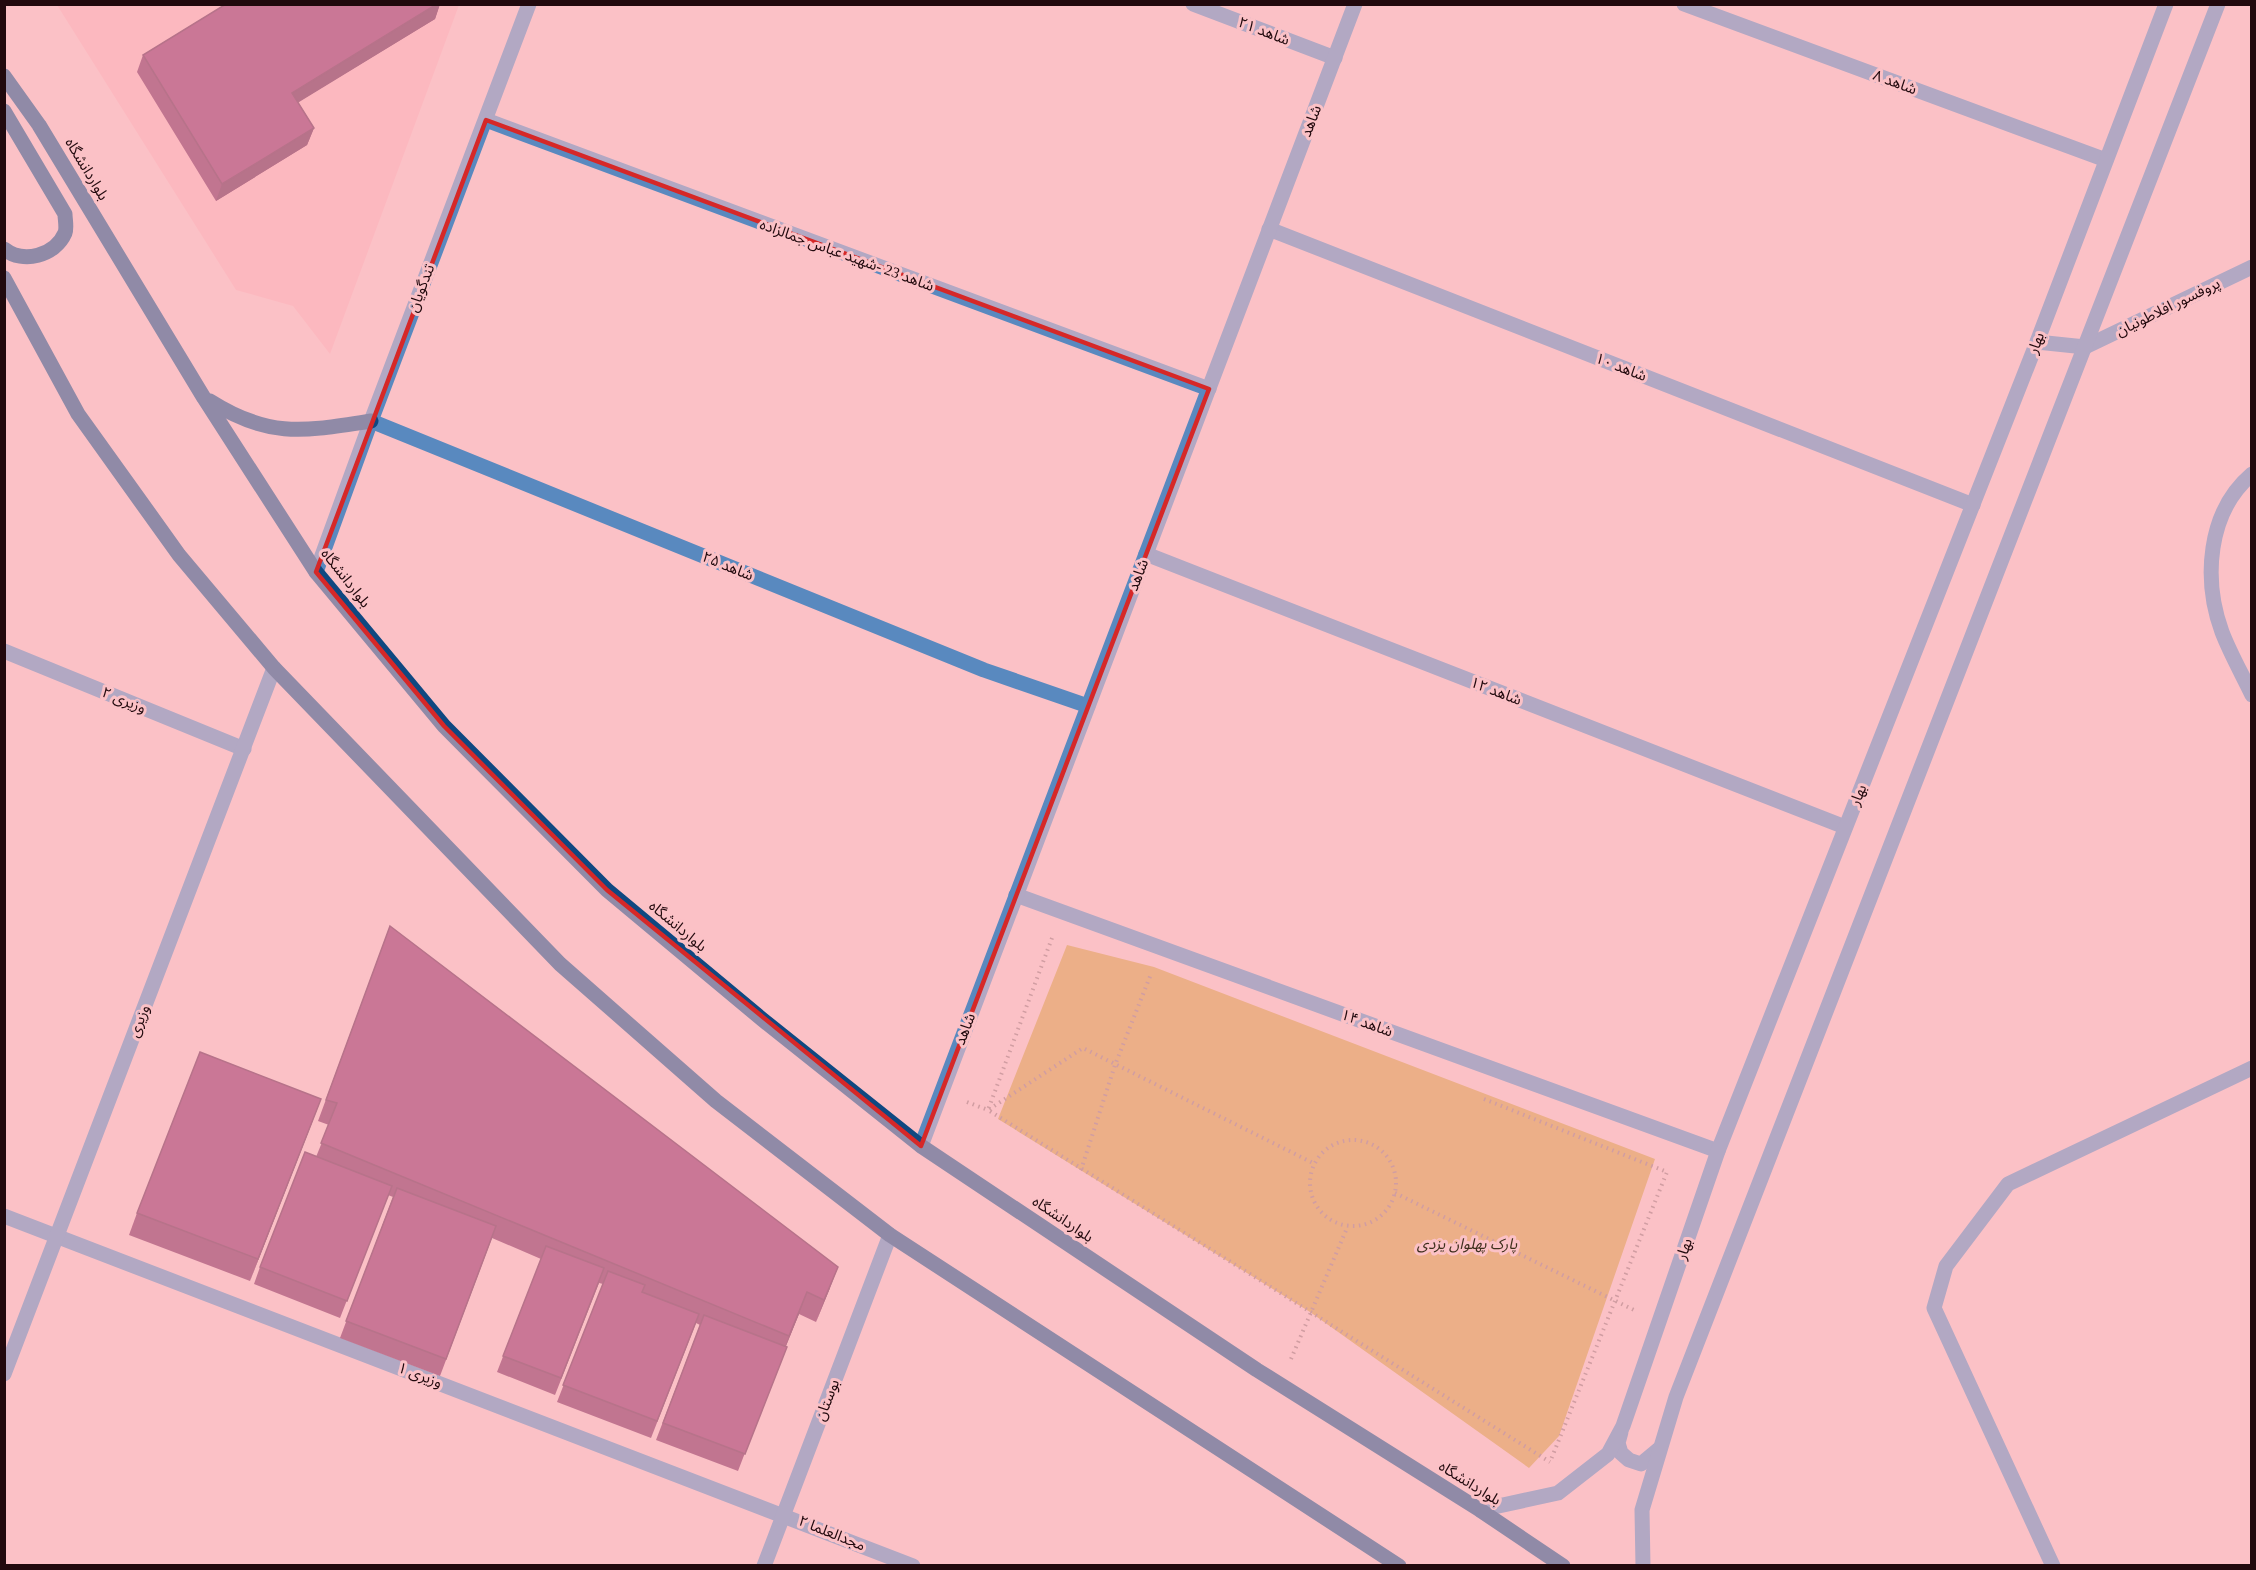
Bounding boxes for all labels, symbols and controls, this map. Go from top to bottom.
street label: شاهد ۲۱ [1236,14,1292,48]
street label: شاهد ۸ [1871,67,1919,97]
street label: شاهد [1298,103,1324,139]
street label: بلواردانشگاه [61,135,112,204]
street label: شاهد 23 -شهید عباس جمالزاده [757,216,936,295]
street label: تندگویان [405,262,438,315]
street label: پروفسور افلاطونیان [2113,275,2224,341]
street label: بهار [2024,330,2048,357]
street label: شاهد ۱۰ [1593,350,1649,384]
street label: بلواردانشگاه [317,546,374,611]
street label: شاهد ۲۵ [700,549,756,584]
street label: شاهد [1125,557,1151,593]
street label: شاهد ۱۲ [1468,674,1524,708]
street label: وزیری ۲ [99,684,148,717]
street label: بهار [1846,782,1870,809]
street label: بلواردانشگاه [645,897,710,955]
street label: وزیری [126,1002,153,1040]
street label: شاهد ۱۴ [1339,1006,1395,1040]
street label: شاهد [952,1011,978,1047]
street label: بلواردانشگاه [1029,1193,1096,1246]
park label: پارک پهلوان یزدی [1417,1236,1518,1254]
street label: بهار [1673,1236,1696,1263]
street label: وزیری ۱ [395,1359,444,1392]
street label: بوستان [812,1377,843,1423]
street label: بلواردانشگاه [1436,1458,1504,1509]
street label: مجدالعلما ۲ [796,1512,868,1554]

